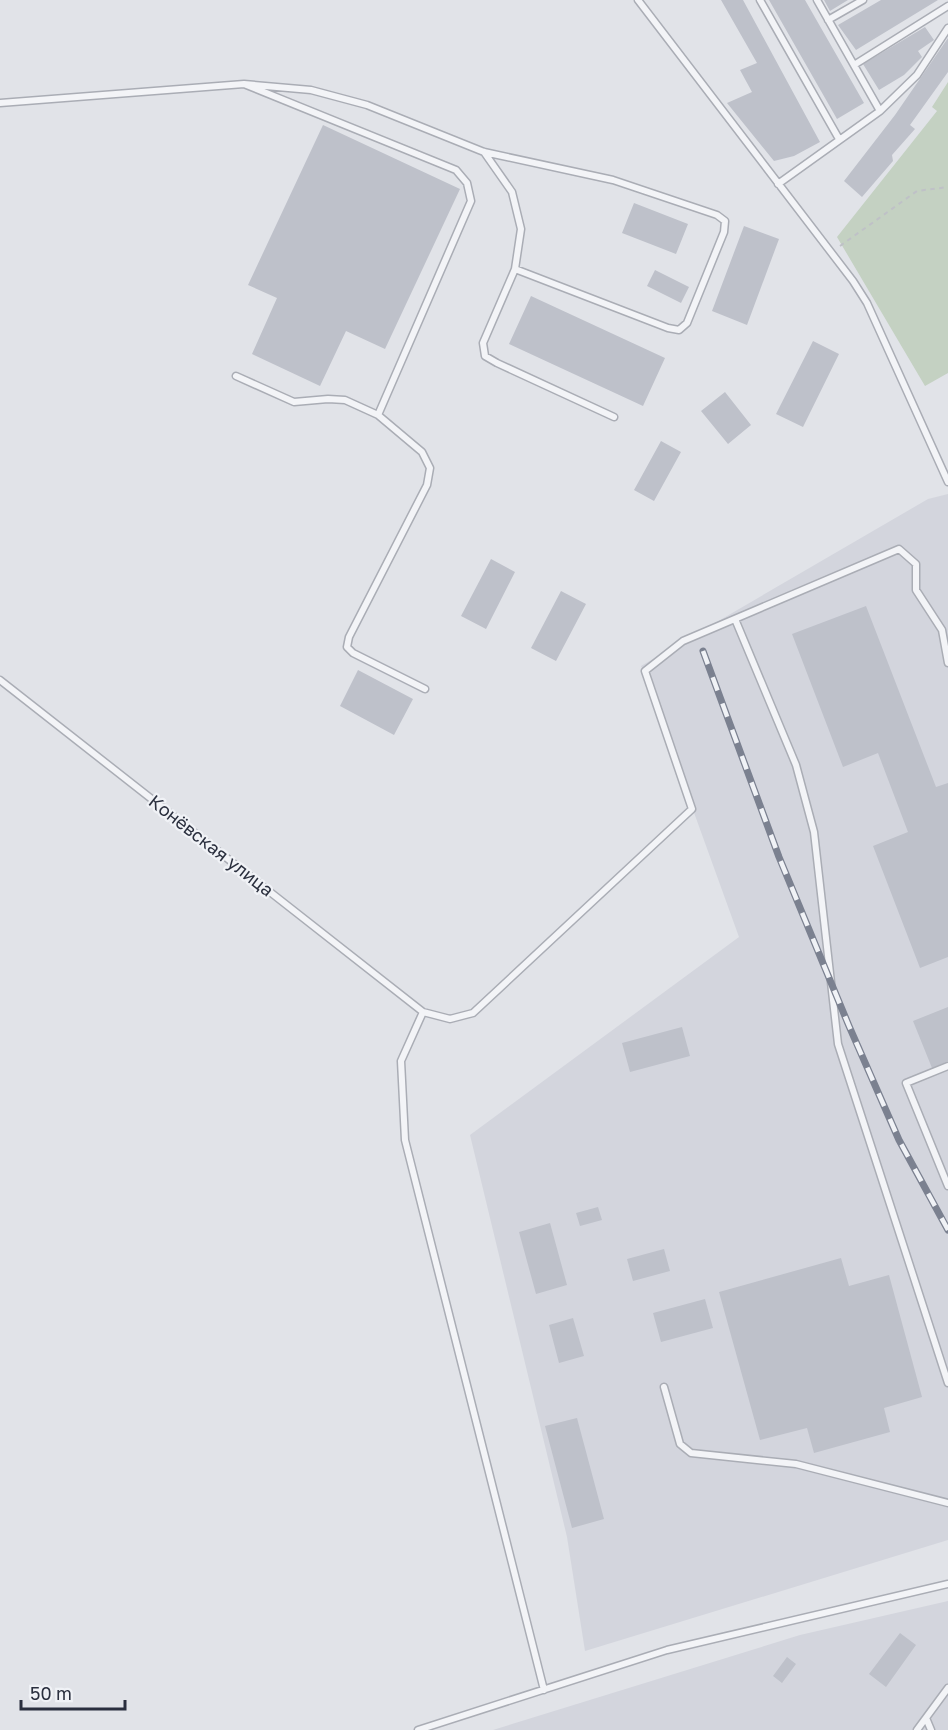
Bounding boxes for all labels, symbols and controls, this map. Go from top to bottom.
street label: Конёвская улица [145,790,278,901]
scale bar [21,1673,124,1711]
text: 50 m [30,1682,72,1704]

